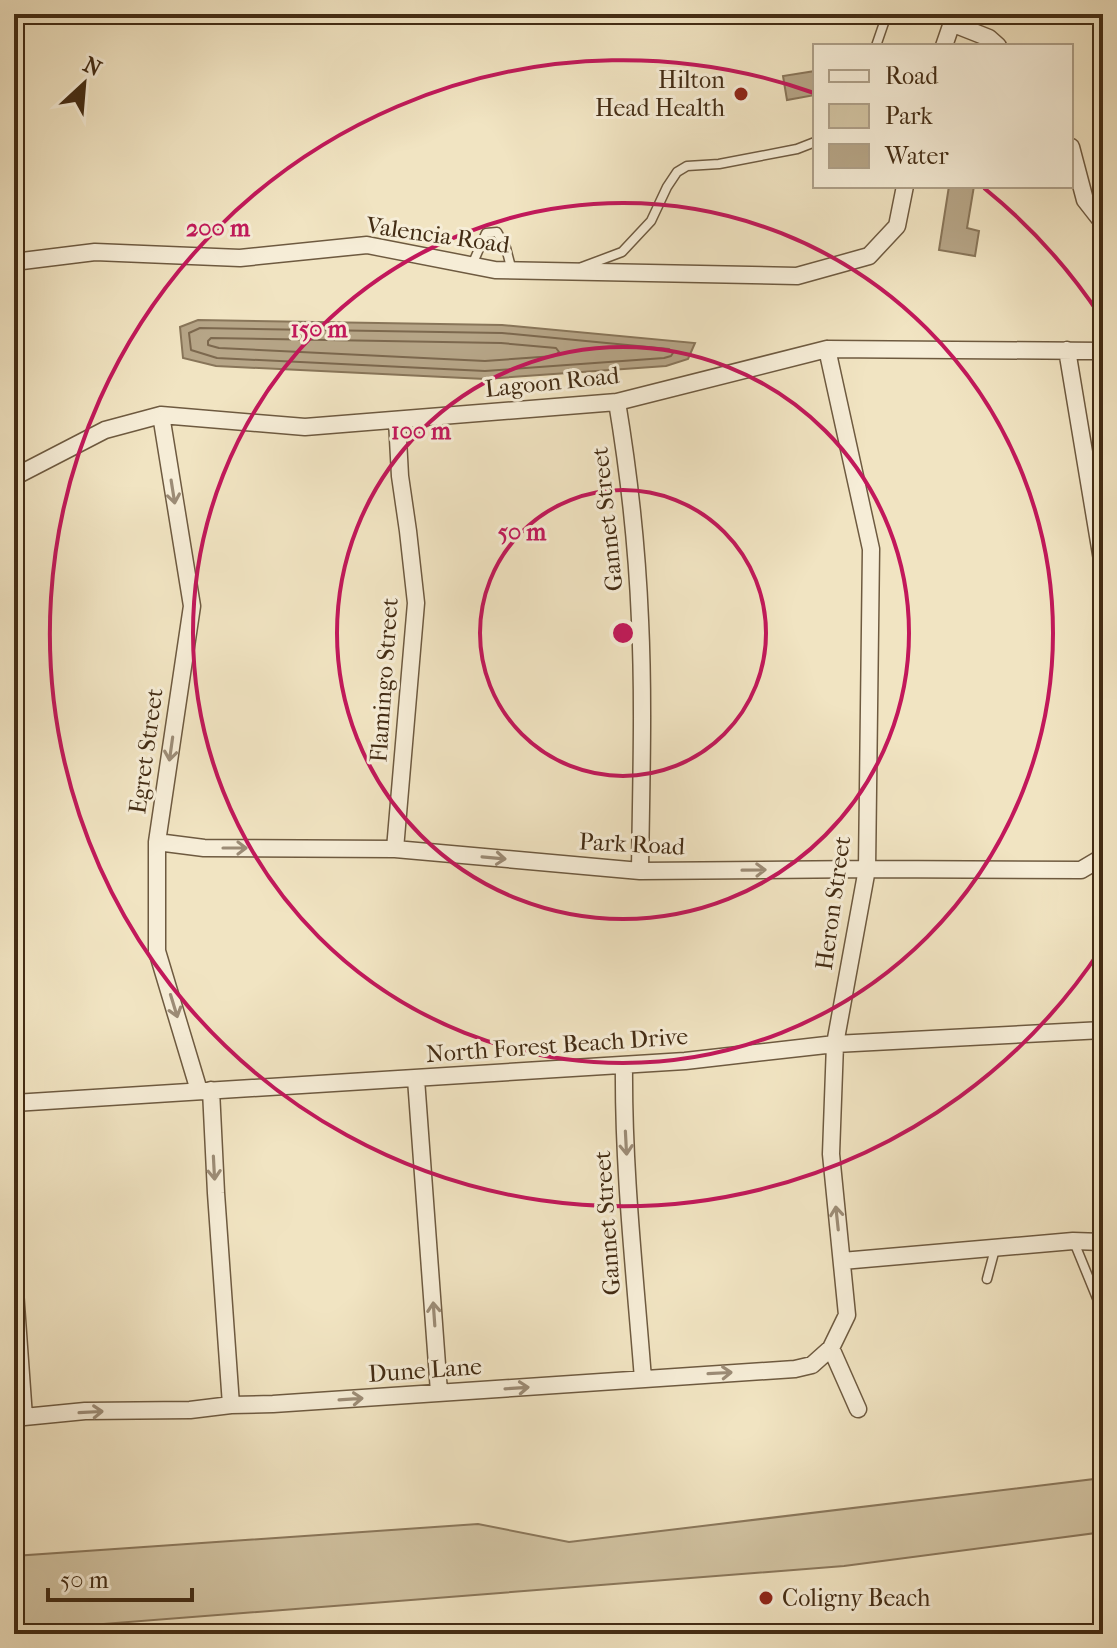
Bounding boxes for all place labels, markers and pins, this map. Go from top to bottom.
place label: Hilton Head Health [595,66,726,122]
marker: Hilton Head Health [732,85,750,103]
centre of rings [609,619,637,647]
place label: Coligny Beach [782,1584,931,1612]
marker: Coligny Beach [757,1589,775,1607]

